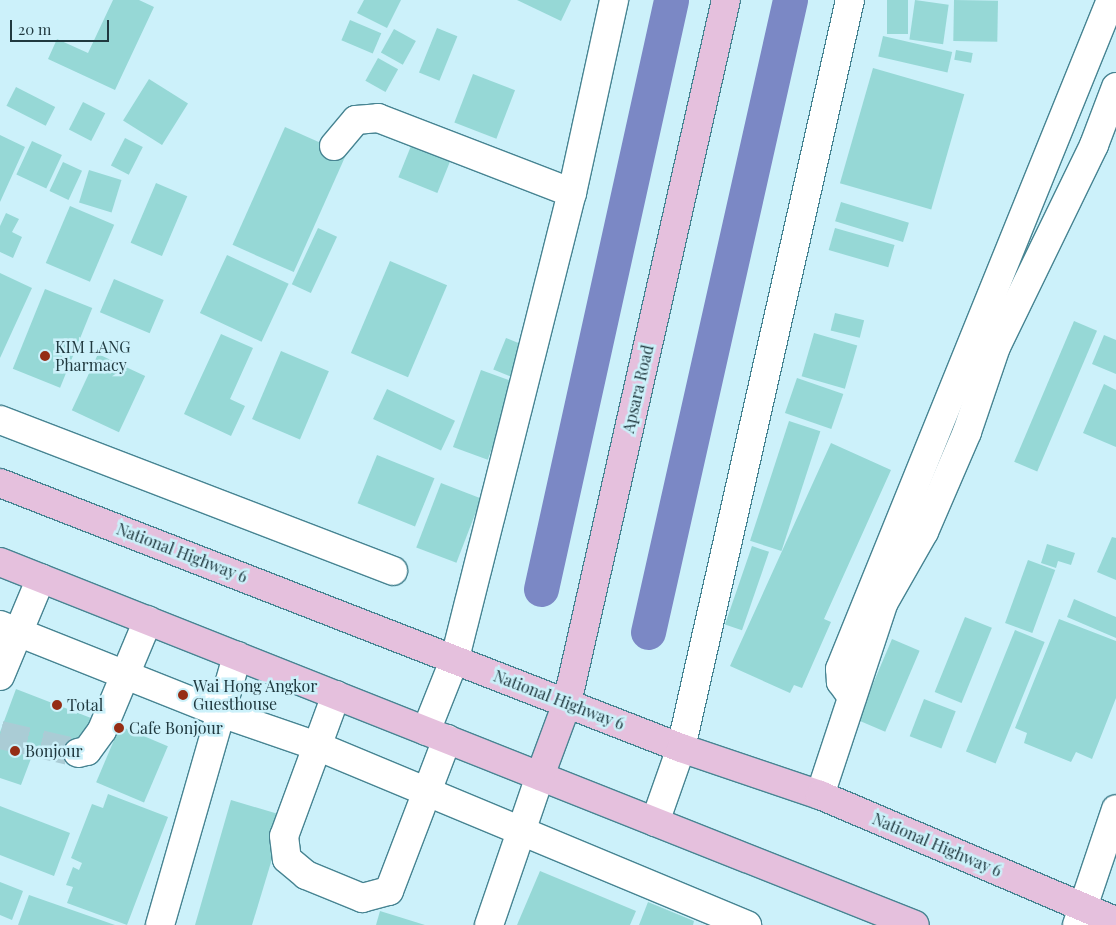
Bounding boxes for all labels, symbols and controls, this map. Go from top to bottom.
scale bar [12,10,111,42]
text: 20 m [18,19,51,39]
place label: KIM LANG Pharmacy [55,337,130,375]
street label: Apsara Road [619,343,657,435]
marker: KIM LANG Pharmacy [39,350,51,362]
street label: National Highway 6 [114,519,250,587]
street label: National Highway 6 [491,666,627,734]
place label: Wai Hong Angkor Guesthouse [193,676,318,714]
marker: Wai Hong Angkor Guesthouse [177,689,189,701]
place label: Total [67,695,103,715]
marker: Total [51,699,63,711]
place label: Cafe Bonjour [129,718,223,738]
marker: Cafe Bonjour [113,722,125,734]
place label: Bonjour [25,741,83,761]
marker: Bonjour [9,745,21,757]
street label: National Highway 6 [869,809,1005,881]

